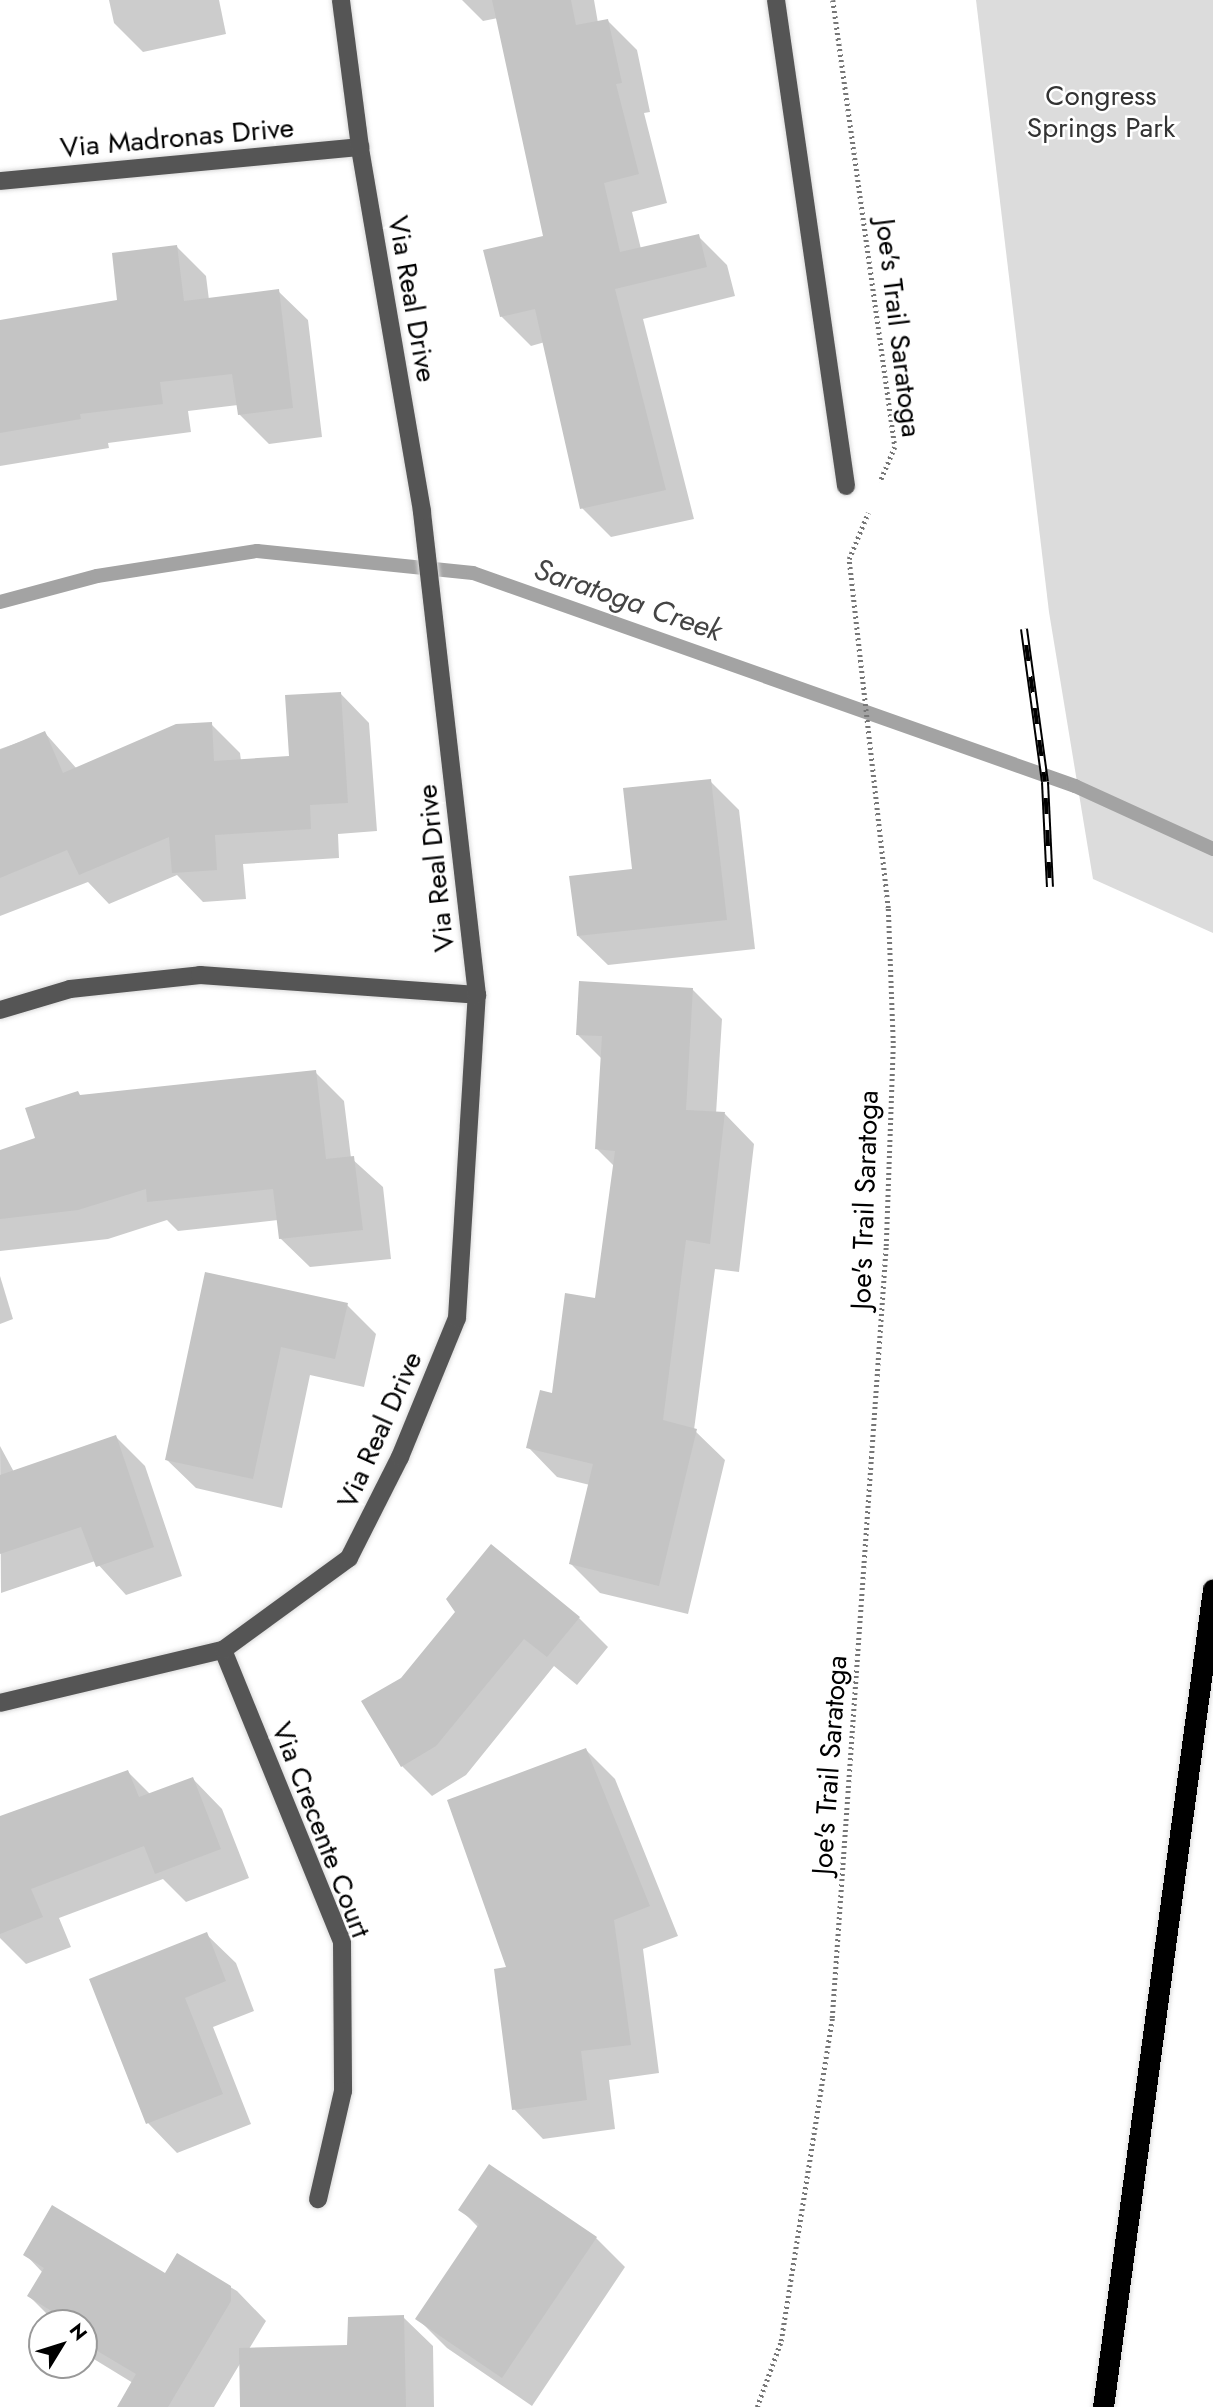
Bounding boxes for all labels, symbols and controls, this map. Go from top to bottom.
park label: Congress Springs Park [1027,79,1175,145]
street label: Via Madronas Drive [59,111,295,165]
street label: Via Real Drive [381,213,443,385]
street label: Joe's Trail Saratoga [868,217,928,439]
water label: Saratoga Creek [529,551,727,649]
street label: Via Real Drive [410,783,462,953]
street label: Joe's Trail Saratoga [844,1090,886,1310]
street label: Via Real Drive [330,1346,430,1514]
street label: Joe's Trail Saratoga [806,1654,854,1876]
street label: Via Crecente Court [264,1718,378,1942]
north arrow [28,2309,98,2379]
text: N [63,2318,94,2346]

